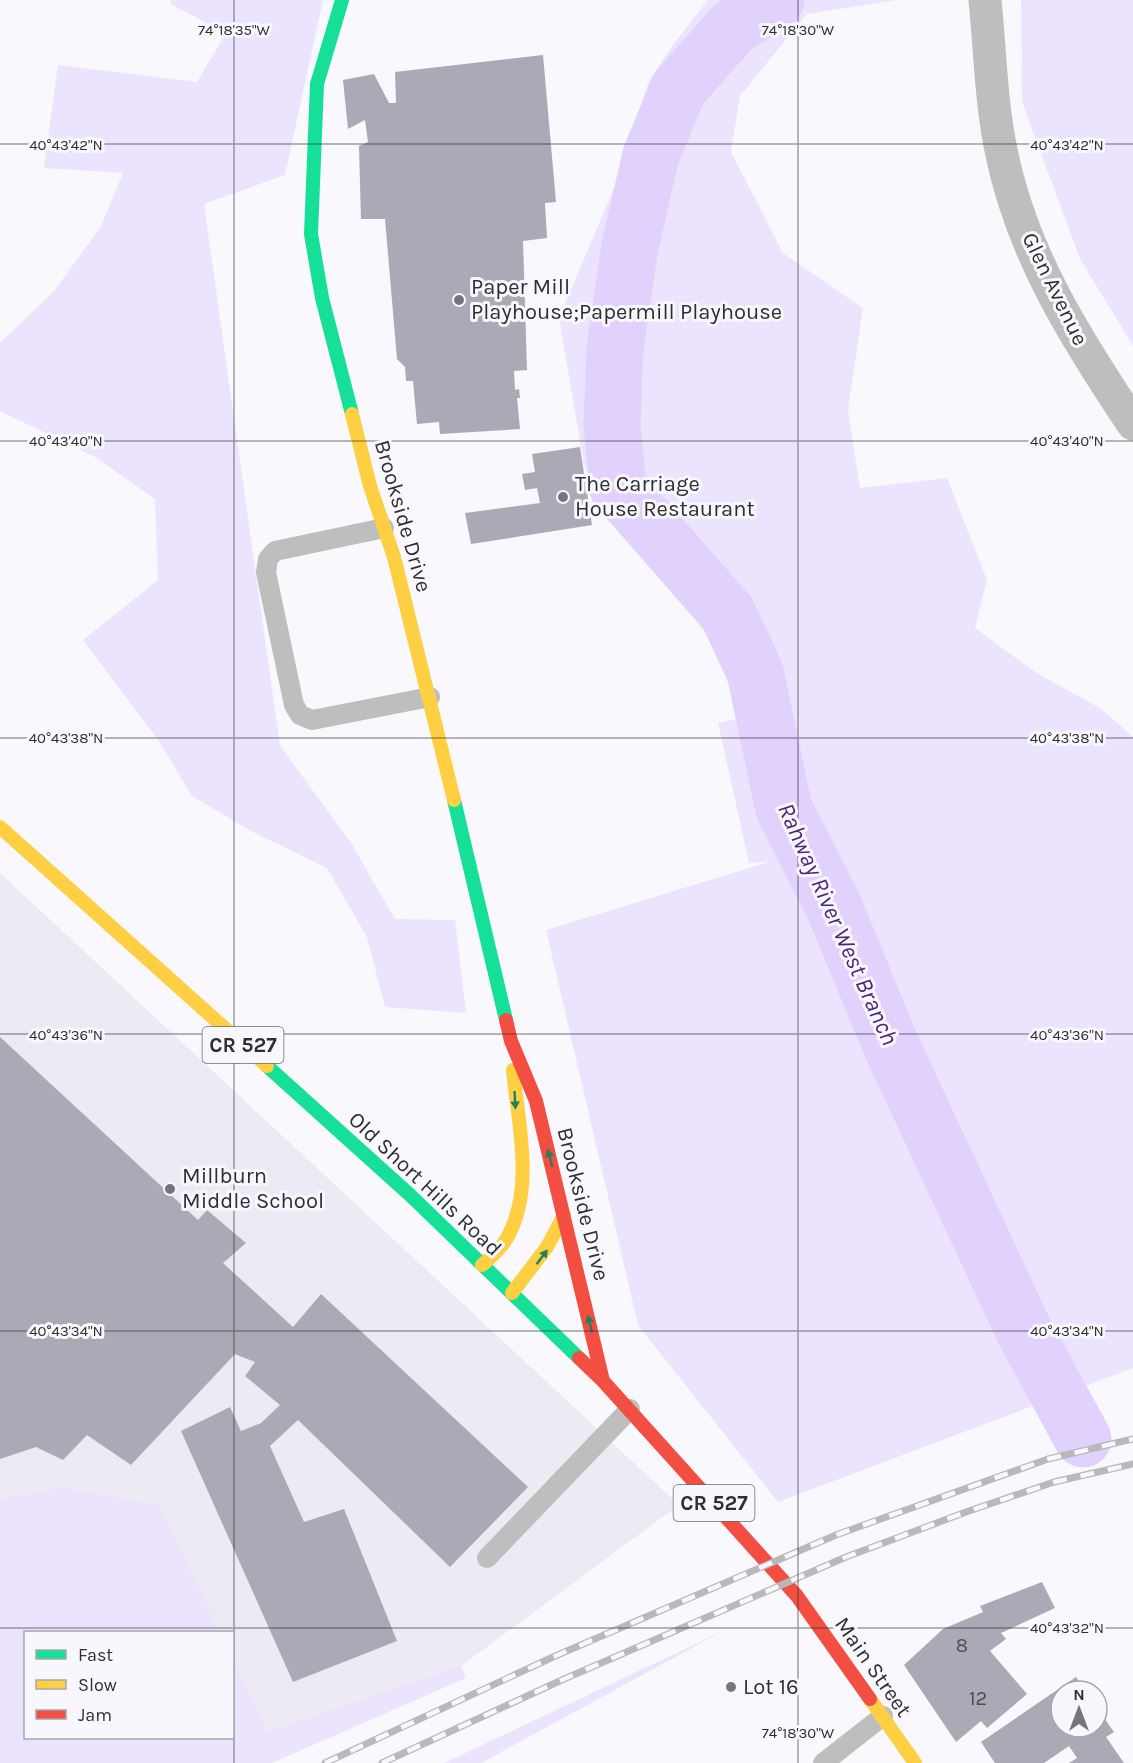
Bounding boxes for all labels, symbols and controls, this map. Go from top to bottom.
text: 74°18'35"W [198,21,271,39]
text: 74°18'30"W [762,21,835,39]
text: 40°43'42"N [29,136,103,154]
text: 40°43'42"N [1030,136,1104,154]
street label: Glen Avenue [1016,228,1094,350]
place label: Paper Mill Playhouse;Papermill Playhouse [471,274,782,325]
marker: Paper Mill Playhouse;Papermill Playhouse [452,293,466,307]
text: 40°43'40"N [29,432,103,450]
text: 40°43'40"N [1030,432,1104,450]
street label: Brookside Drive [369,437,437,595]
place label: The Carriage House Restaurant [575,471,755,522]
marker: The Carriage House Restaurant [556,490,570,504]
text: 40°43'38"N [29,729,103,747]
text: 40°43'38"N [1030,729,1104,747]
water label: Rahway River West Branch [772,799,904,1049]
text: 40°43'36"N [29,1026,103,1044]
text: 40°43'36"N [1030,1026,1104,1044]
road number: CR 527 [202,1027,284,1063]
one-way arrow [510,1090,519,1109]
street label: Old Short Hills Road [343,1106,507,1262]
street label: Brookside Drive [551,1125,615,1283]
one-way arrow [544,1149,554,1168]
place label: Millburn Middle School [182,1163,324,1214]
marker: Millburn Middle School [163,1182,177,1196]
one-way arrow [535,1249,547,1264]
one-way arrow [585,1315,595,1333]
text: 40°43'34"N [29,1322,103,1340]
text: 40°43'34"N [1030,1322,1104,1340]
road number: CR 527 [674,1485,754,1521]
street label: Main Street [829,1612,917,1722]
text: 40°43'32"N [1030,1619,1104,1637]
legend [24,1631,234,1739]
house number: 8 [956,1634,968,1657]
text: Fast [78,1644,113,1666]
text: Slow [78,1674,117,1696]
place label: Lot 16 [743,1674,799,1700]
north arrow [1049,1679,1109,1739]
marker: Lot 16 [724,1680,738,1694]
text: N [1073,1685,1085,1704]
house number: 12 [969,1687,987,1710]
text: Jam [78,1704,112,1726]
text: 74°18'30"W [762,1724,835,1742]

